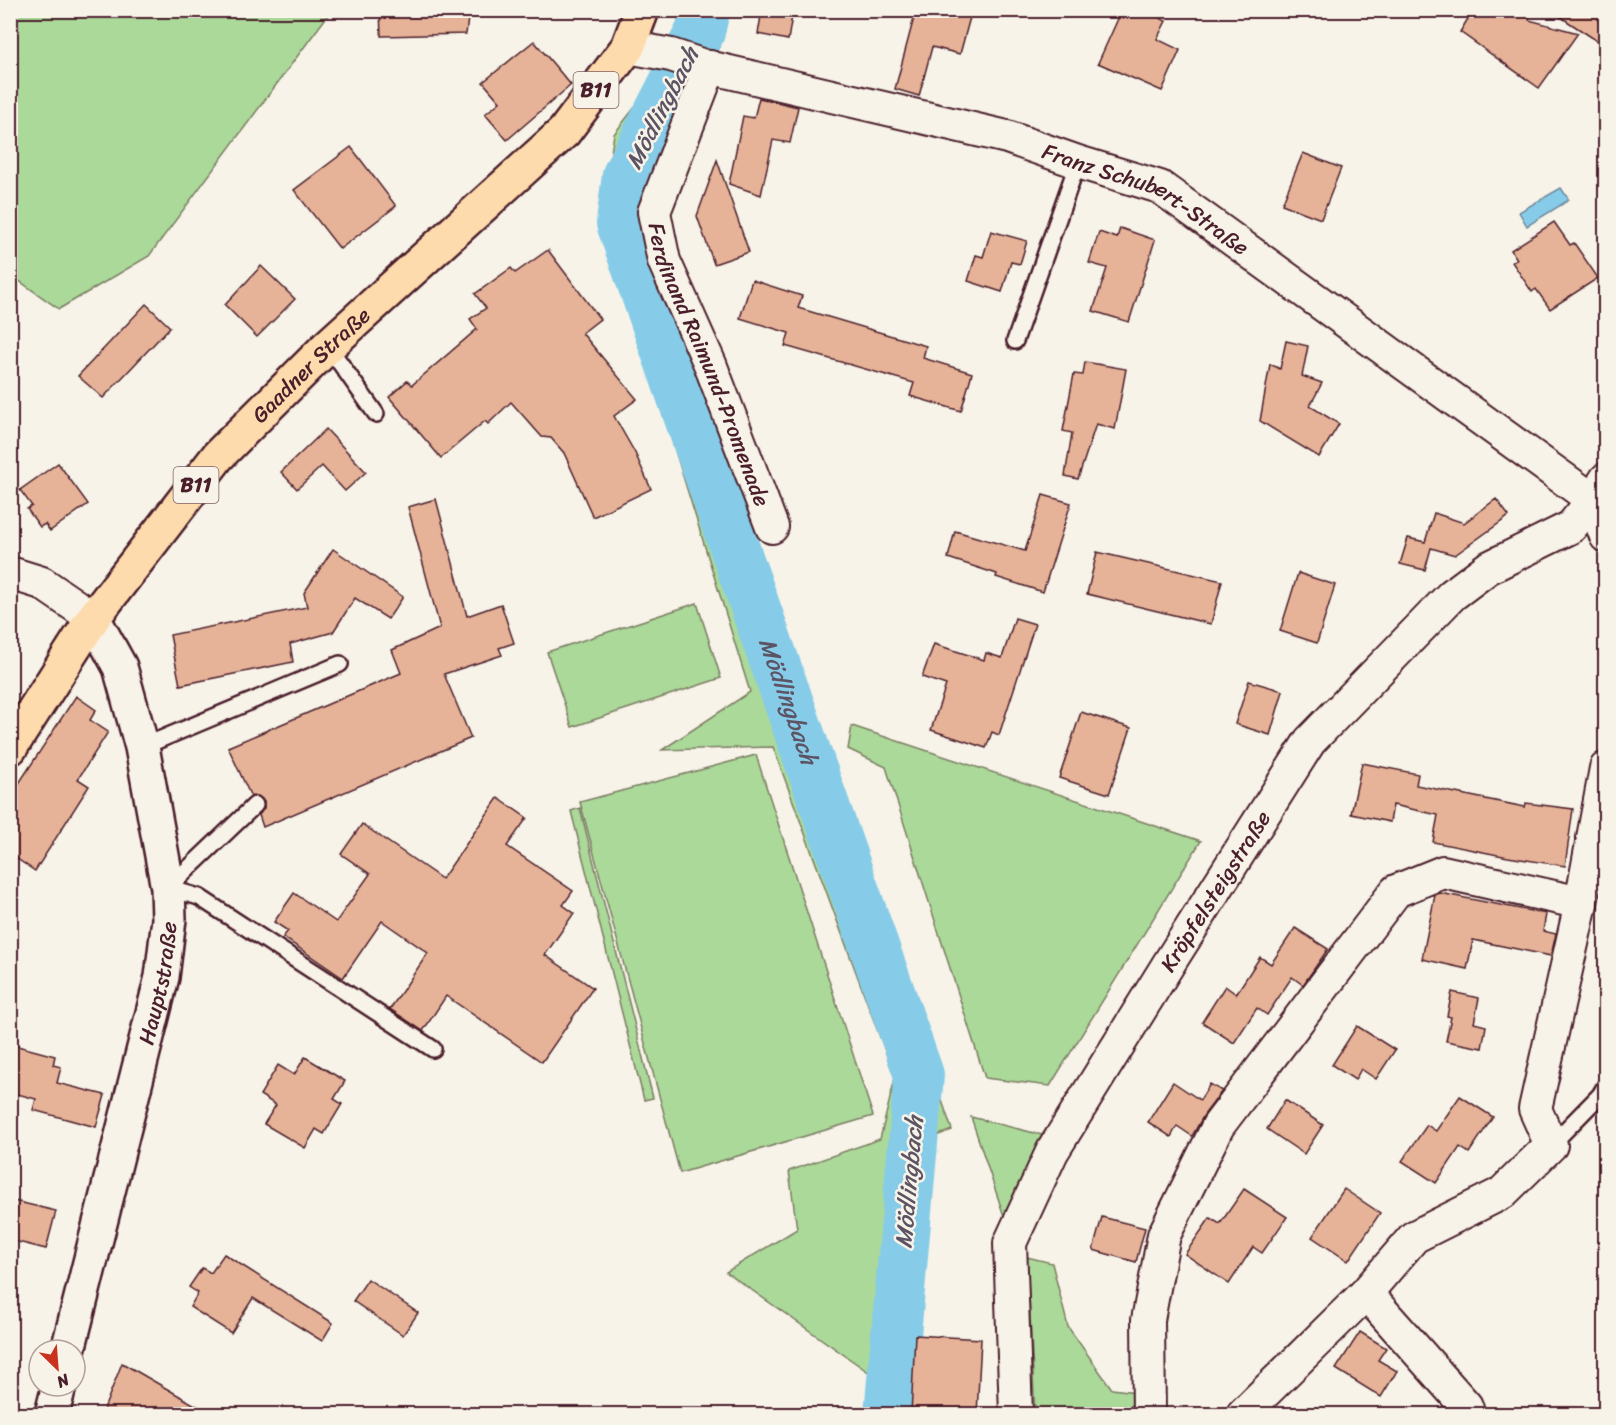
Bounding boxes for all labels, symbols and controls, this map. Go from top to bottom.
water label: Mödlingbach [613,37,712,177]
road number: B11 [574,72,618,108]
street label: Franz Schubert-Straße [1037,131,1258,265]
street label: Ferdinand Raimund-Promenade [637,219,782,512]
street label: Gaadner Straße [242,297,380,432]
road number: B11 [174,467,218,503]
water label: Mödlingbach [747,632,831,773]
street label: Kröpfelsteigstraße [1149,802,1281,980]
street label: Hauptstraße [126,919,188,1049]
water label: Mödlingbach [882,1112,936,1250]
north arrow [27,1338,87,1398]
text: N [51,1365,75,1397]

